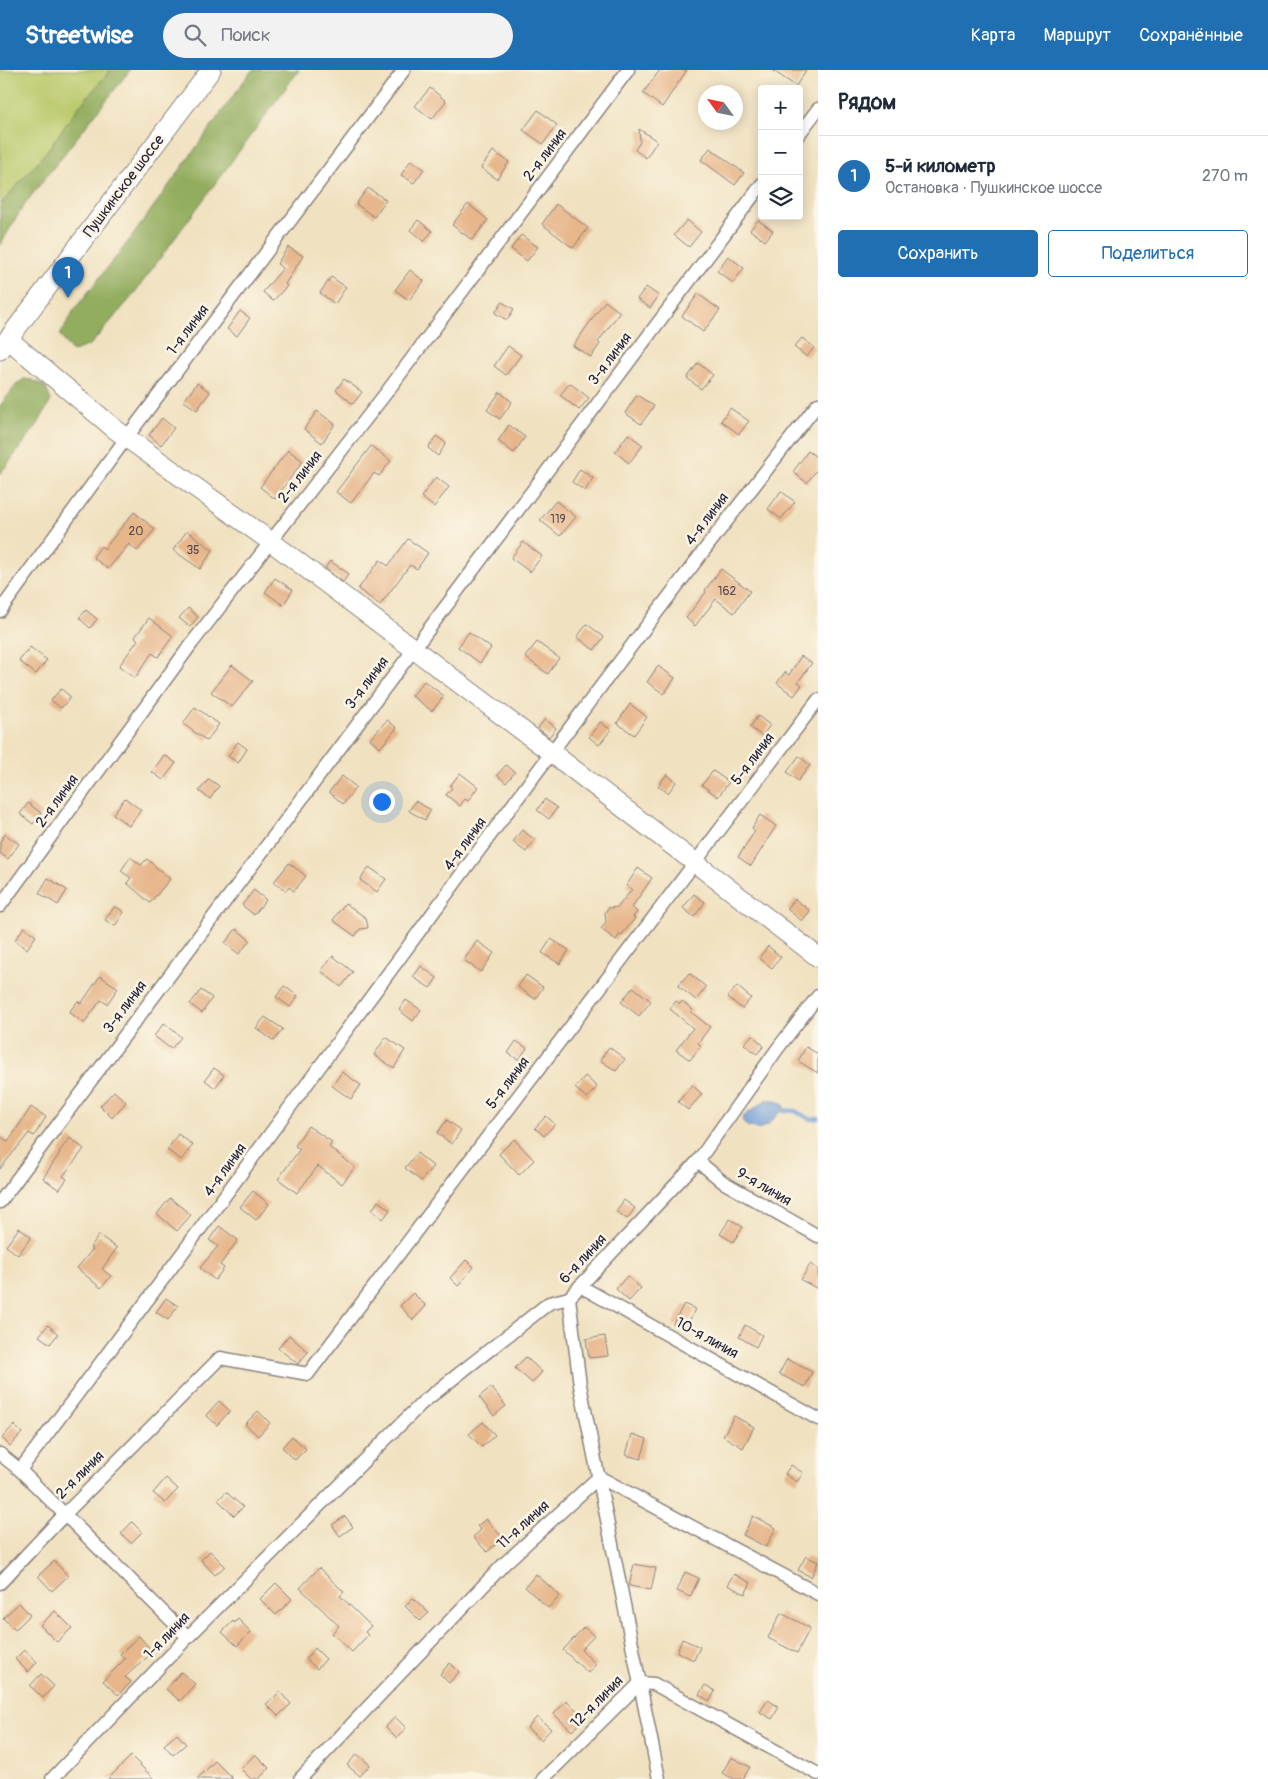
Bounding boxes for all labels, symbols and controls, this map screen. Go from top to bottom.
search box [163,13,513,58]
text: Streetwise [25,21,133,50]
icon: search [181,21,209,49]
text: Поиск [221,23,271,47]
text: Карта [971,24,1015,47]
text: Маршрут [1043,24,1111,47]
text: Сохранённые [1139,24,1243,47]
north arrow [698,85,743,130]
map controls [758,85,803,220]
button: + [758,85,803,130]
text: Рядом [838,89,896,116]
street label: 2-я линия [519,125,571,185]
button: − [758,130,803,175]
street label: Пушкинское шоссе [79,131,169,241]
text: 5-й километр [885,154,995,178]
text: 1 [851,166,857,186]
text: 270 m [1202,166,1248,186]
button: layers [758,175,803,220]
text: Остановка · Пушкинское шоссе [885,178,1102,198]
button: Сохранить [838,230,1038,277]
button: Поделиться [1048,230,1248,277]
pin: 1 [52,257,84,298]
street label: 1-я линия [163,301,213,359]
street label: 3-я линия [584,329,636,389]
street label: 2-я линия [274,447,326,507]
street label: 4-я линия [681,489,733,549]
house number: 119 [550,512,566,527]
house number: 20 [129,524,143,539]
house number: 35 [186,543,200,558]
house number: 162 [718,584,736,599]
street label: 3-я линия [341,653,393,713]
street label: 5-я линия [727,729,779,789]
street label: 2-я линия [31,771,83,831]
your location [369,789,395,815]
street label: 4-я линия [439,814,491,874]
street label: 3-я линия [99,977,151,1037]
street label: 5-я линия [482,1053,534,1113]
street label: 4-я линия [199,1140,251,1200]
street label: 9-я линия [733,1164,795,1210]
street label: 6-я линия [555,1230,611,1288]
street label: 10-я линия [672,1313,742,1363]
street label: 2-я линия [52,1447,108,1503]
street label: 11-я линия [493,1496,553,1554]
street label: 1-я линия [140,1608,194,1664]
street label: 12-я линия [567,1672,627,1732]

